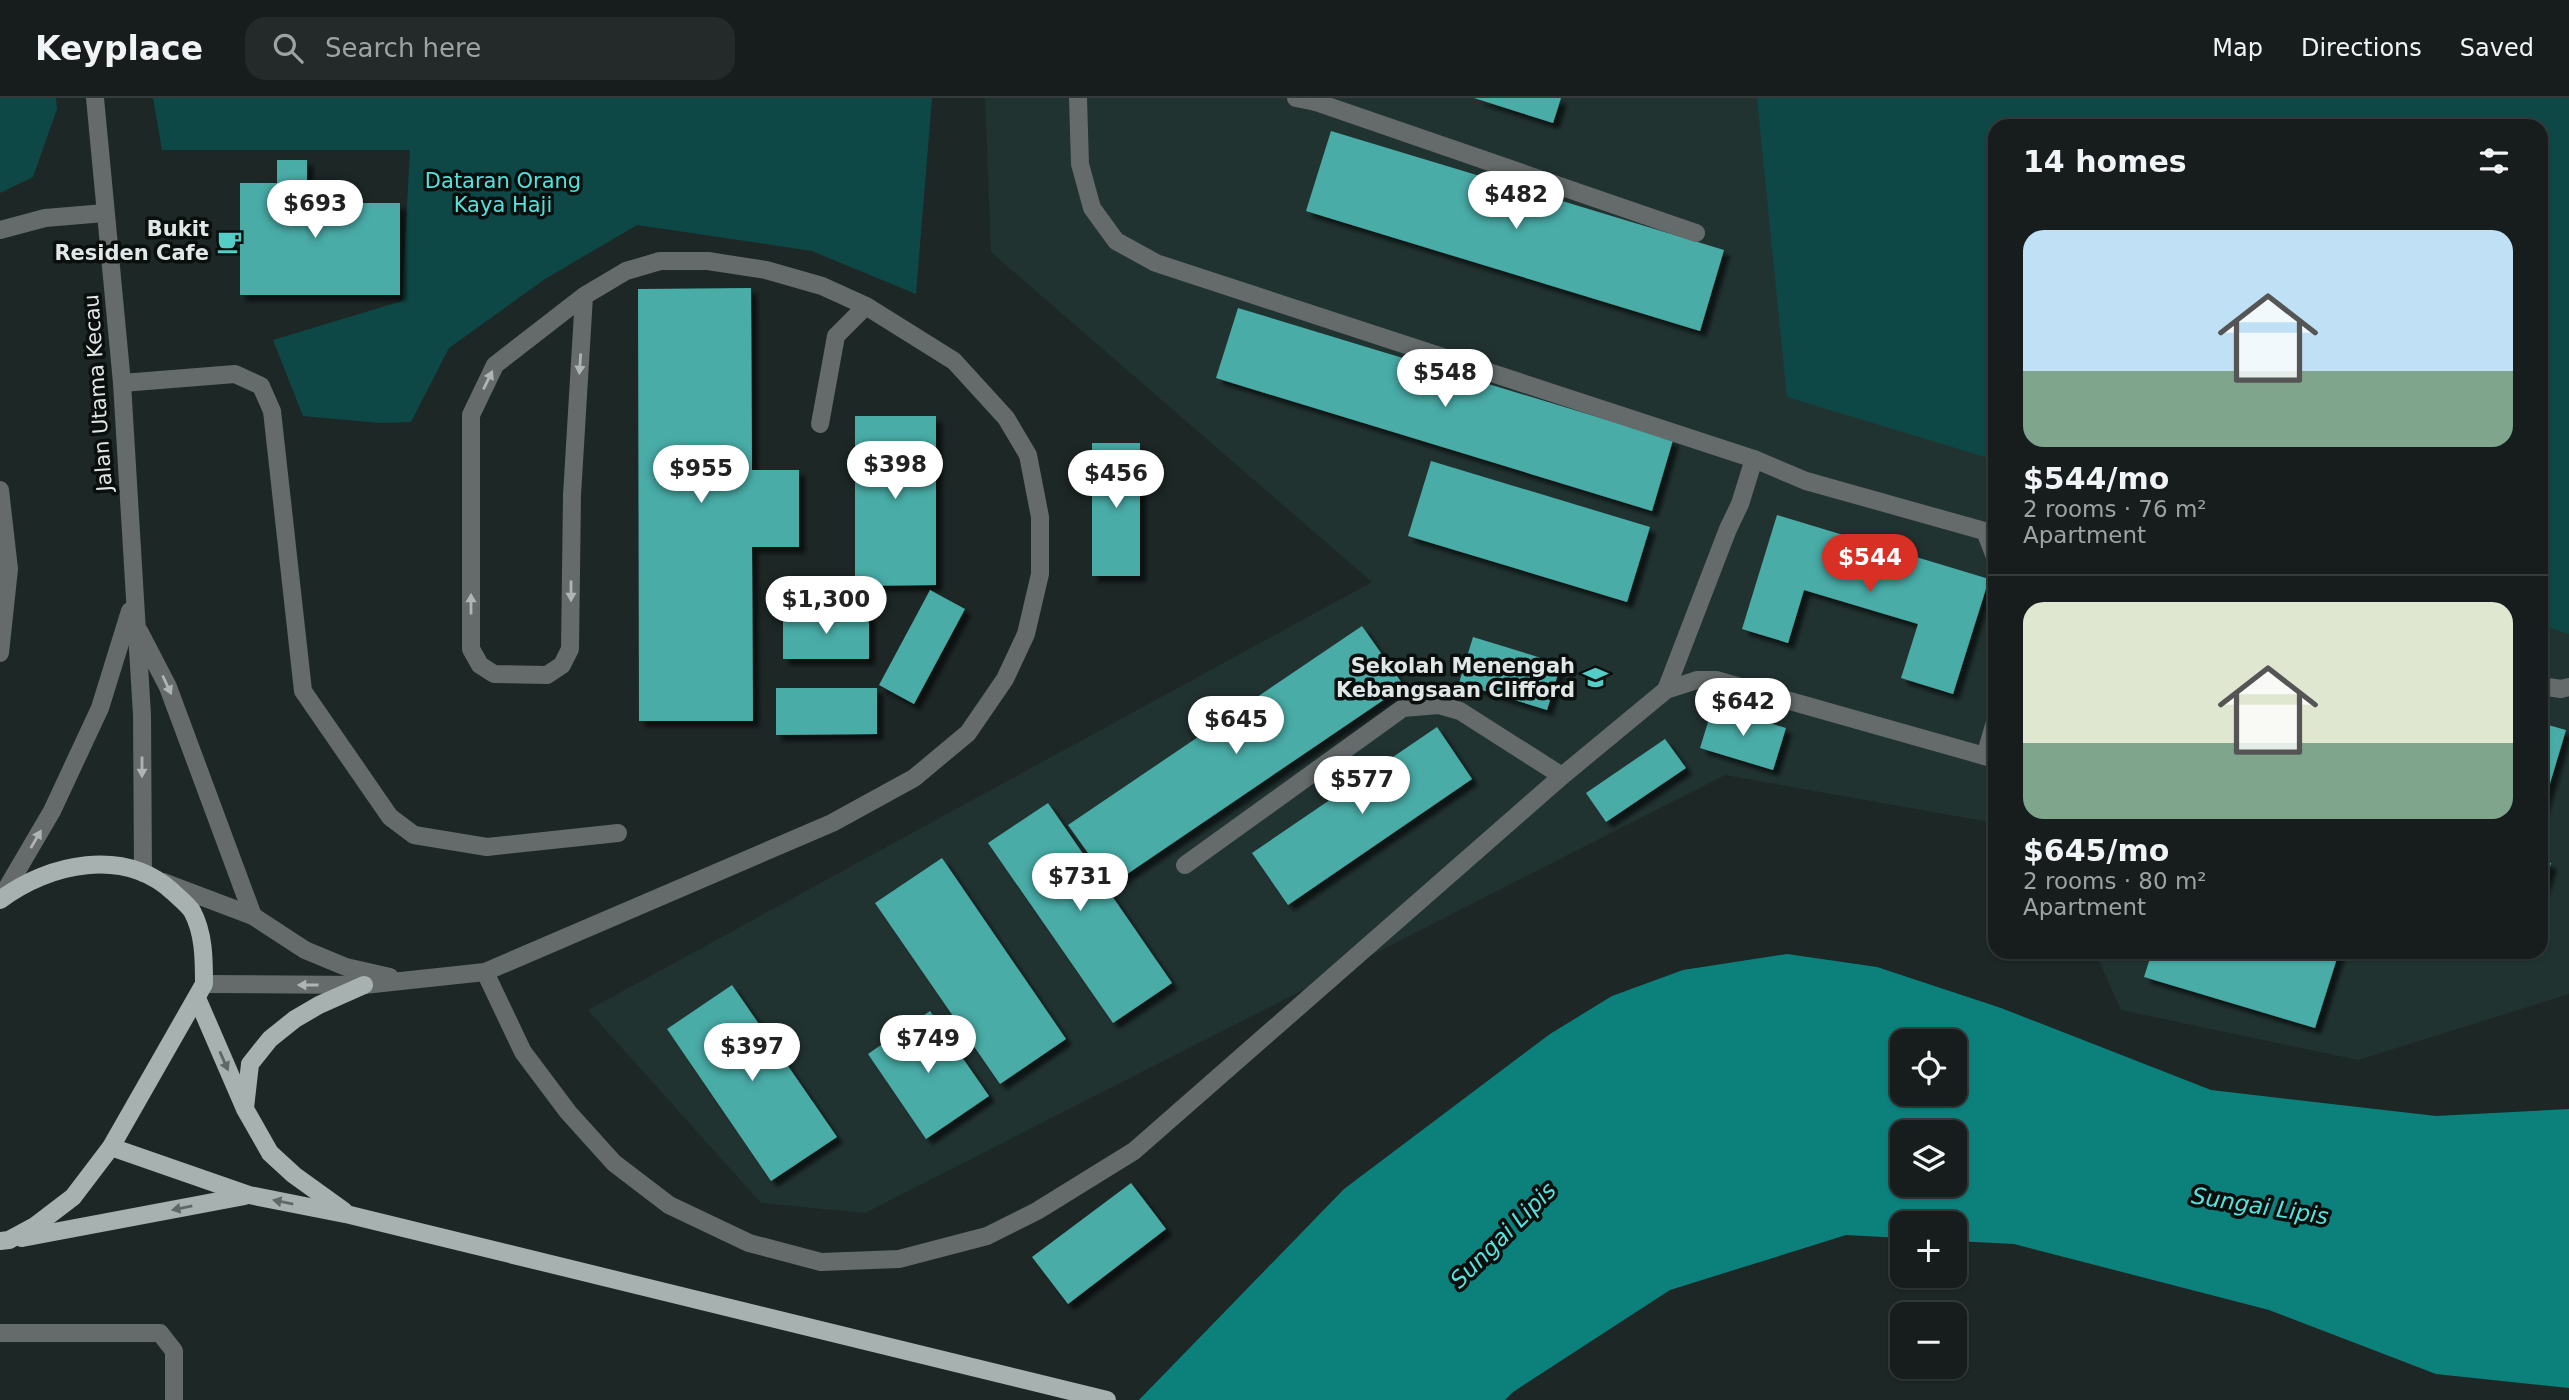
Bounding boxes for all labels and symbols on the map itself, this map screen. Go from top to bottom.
park label: Dataran Orang Kaya Haji [425,169,581,217]
pin: $482 [1475,172,1557,231]
pin: $693 [274,180,356,240]
place label: Bukit Residen Cafe [54,217,209,265]
cafe icon: Bukit Residen Cafe [215,227,243,255]
street label: Jalan Utama Kecau [79,294,117,494]
pin: $548 [1404,350,1486,409]
one-way arrow [574,353,585,375]
one-way arrow [482,370,494,390]
pin: $398 [854,442,936,501]
pin: $955 [660,446,742,505]
pin: $456 [1075,450,1157,510]
pin: $544 [1829,534,1911,594]
pin: $1,300 [769,576,883,636]
one-way arrow [565,580,577,602]
one-way arrow [465,592,477,614]
place label: Sekolah Menengah Kebangsaan Clifford [1336,654,1575,702]
school or university icon: Sekolah Menengah Kebangsaan Clifford [1581,664,1609,692]
one-way arrow [162,675,173,696]
pin: $642 [1702,678,1784,738]
pin: $645 [1195,696,1277,756]
one-way arrow [136,756,148,778]
pin: $577 [1321,756,1403,816]
one-way arrow [30,829,42,849]
pin: $731 [1039,854,1121,913]
one-way arrow [297,979,319,991]
pin: $749 [887,1016,969,1075]
pin: $397 [711,1024,793,1083]
one-way arrow [218,1051,230,1071]
water label: Sungai Lipis [1445,1177,1561,1293]
water label: Sungai Lipis [2190,1182,2330,1230]
one-way arrow [272,1196,294,1207]
one-way arrow [171,1203,193,1214]

